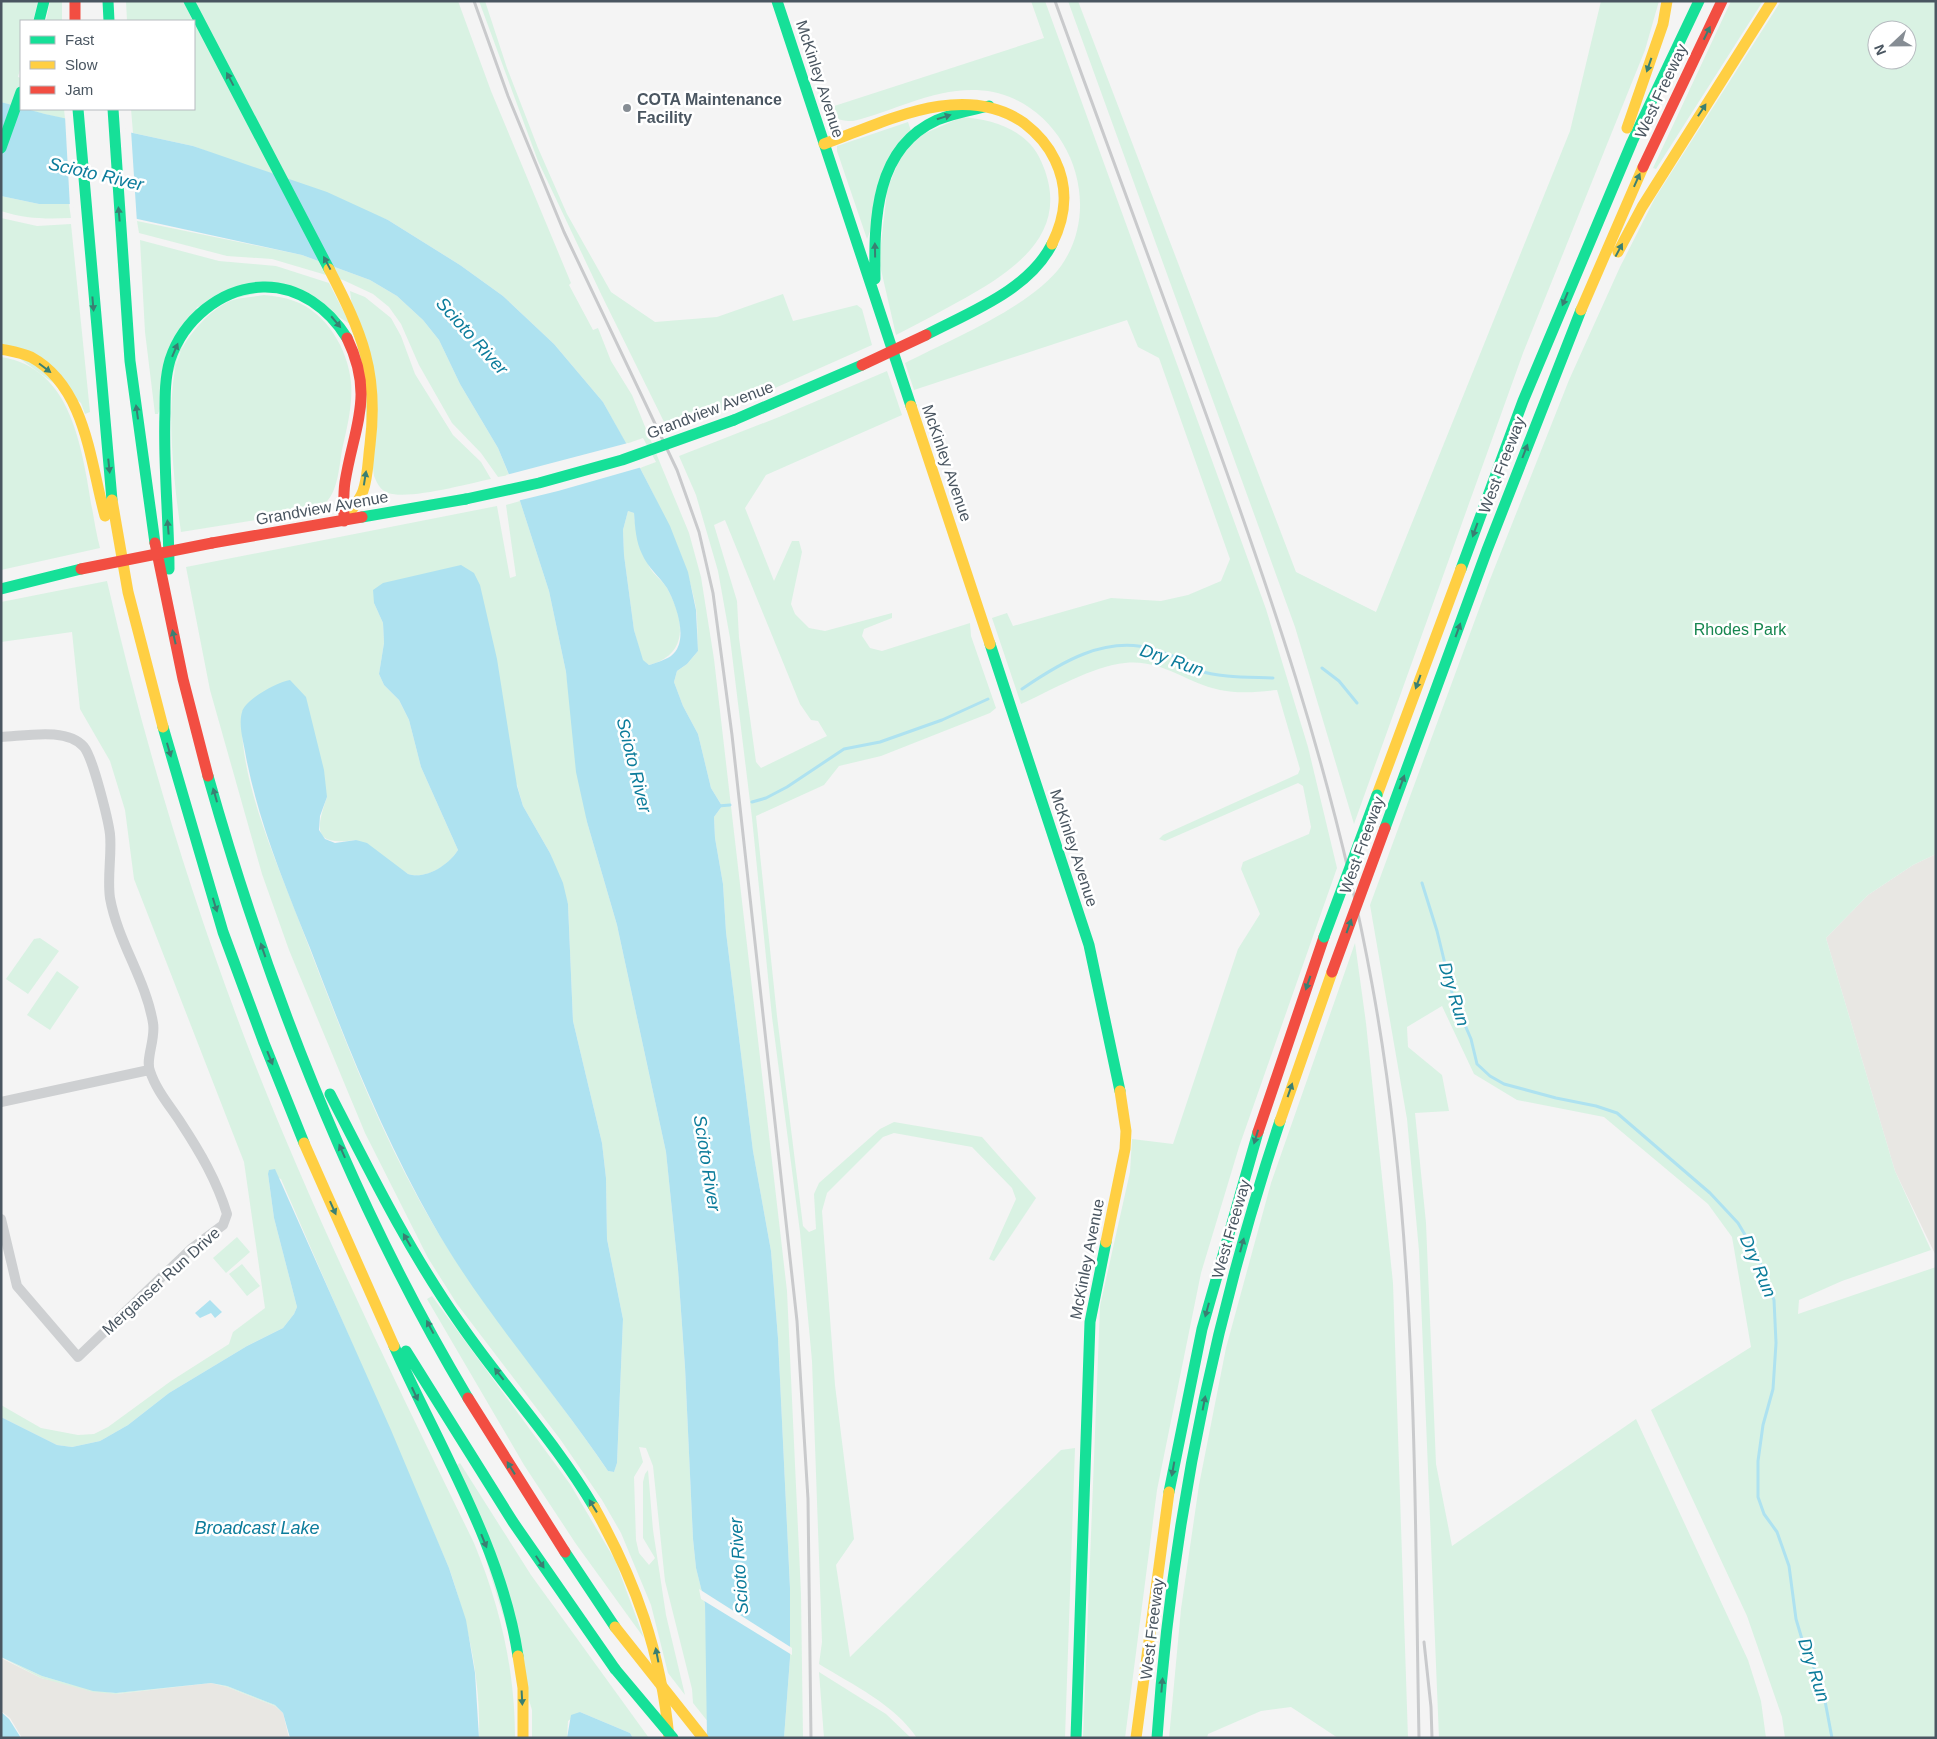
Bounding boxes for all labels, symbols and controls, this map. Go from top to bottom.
street label: McKinley Avenue [793,18,847,140]
legend [20,20,195,110]
north arrow [1867,20,1917,70]
one-way arrow [1703,26,1711,40]
text: Fast [65,31,95,48]
street label: West Freeway [1632,41,1690,141]
text: N [1871,42,1889,58]
text: Slow [65,56,98,73]
one-way arrow [1645,58,1653,73]
one-way arrow [226,72,234,86]
text: Jam [65,81,93,98]
place label: COTA Maintenance Facility [637,91,782,126]
marker: COTA Maintenance Facility [621,102,633,114]
one-way arrow [1697,104,1707,117]
one-way arrow [937,113,952,121]
water label: Scioto River [46,153,147,195]
one-way arrow [1634,173,1642,187]
one-way arrow [114,206,122,222]
one-way arrow [871,242,879,258]
one-way arrow [1615,243,1623,257]
one-way arrow [323,256,331,271]
one-way arrow [1560,292,1568,306]
water label: Scioto River [432,293,513,379]
one-way arrow [90,297,98,313]
one-way arrow [331,315,342,328]
one-way arrow [171,343,179,357]
one-way arrow [39,363,52,374]
street label: Grandview Avenue [644,378,776,442]
street label: McKinley Avenue [919,402,975,524]
one-way arrow [132,404,140,420]
street label: West Freeway [1476,414,1528,516]
one-way arrow [1521,443,1529,458]
one-way arrow [105,458,113,474]
one-way arrow [361,470,369,486]
street label: Grandview Avenue [255,488,390,528]
one-way arrow [163,518,171,534]
one-way arrow [1471,522,1478,537]
park label: Rhodes Park [1694,621,1787,638]
one-way arrow [1455,622,1462,637]
one-way arrow [170,630,178,645]
water label: Dry Run [1138,640,1206,680]
one-way arrow [1414,675,1422,690]
water label: Scioto River [613,716,656,815]
one-way arrow [165,742,173,757]
one-way arrow [1398,774,1406,789]
one-way arrow [210,787,218,802]
street label: McKinley Avenue [1047,787,1101,909]
street label: West Freeway [1337,794,1387,896]
one-way arrow [212,898,219,913]
one-way arrow [1345,918,1353,933]
one-way arrow [259,942,266,957]
water label: Dry Run [1435,960,1473,1028]
one-way arrow [1304,976,1312,991]
one-way arrow [266,1051,274,1066]
one-way arrow [1286,1082,1294,1097]
water label: Scioto River [690,1114,725,1213]
one-way arrow [1251,1130,1259,1145]
one-way arrow [338,1144,346,1158]
street label: West Freeway [1209,1178,1253,1280]
street label: McKinley Avenue [1067,1197,1107,1321]
one-way arrow [329,1201,337,1215]
street label: Merganser Run Drive [99,1224,223,1338]
water label: Dry Run [1736,1232,1780,1300]
one-way arrow [403,1233,412,1247]
one-way arrow [1238,1238,1246,1253]
one-way arrow [1202,1303,1210,1318]
one-way arrow [426,1320,434,1335]
one-way arrow [493,1368,504,1381]
one-way arrow [411,1387,419,1401]
one-way arrow [1201,1395,1209,1411]
one-way arrow [506,1462,516,1475]
one-way arrow [1169,1462,1177,1478]
one-way arrow [589,1500,598,1513]
water label: Scioto River [726,1516,752,1615]
water label: Broadcast Lake [194,1518,320,1538]
one-way arrow [480,1534,488,1549]
one-way arrow [535,1555,545,1569]
street label: West Freeway [1137,1577,1167,1681]
water label: Dry Run [1794,1636,1834,1704]
one-way arrow [652,1647,660,1663]
one-way arrow [1158,1677,1166,1693]
one-way arrow [519,1690,527,1706]

